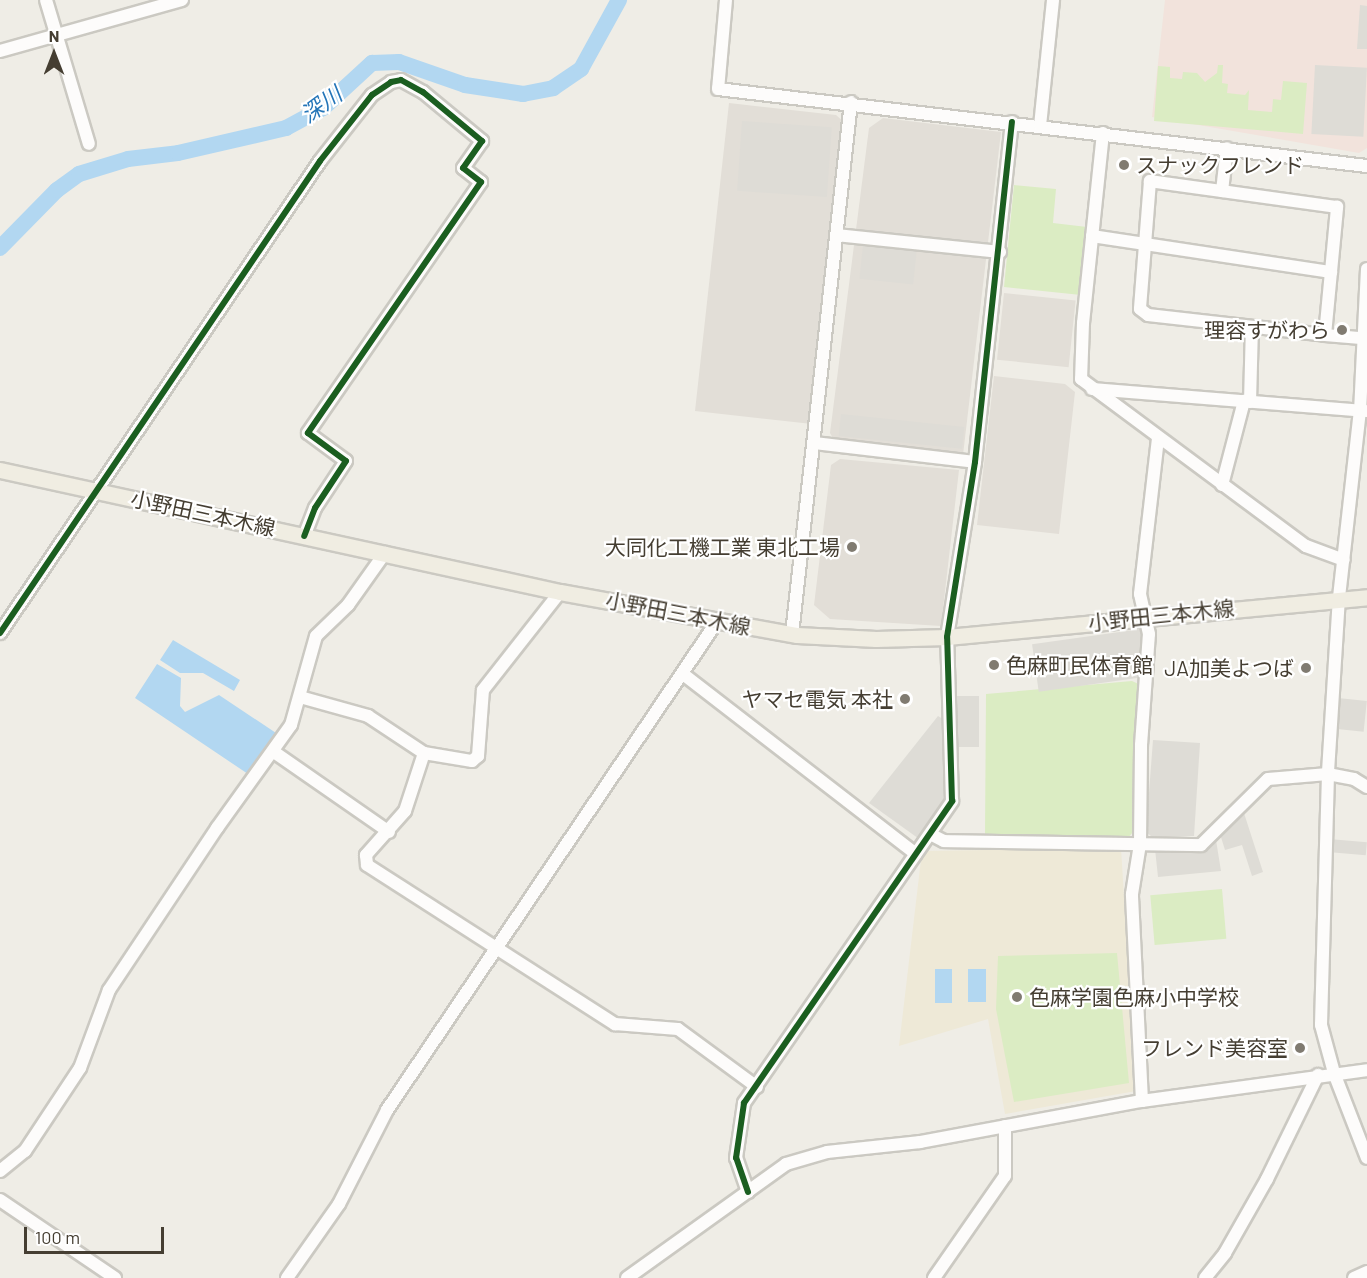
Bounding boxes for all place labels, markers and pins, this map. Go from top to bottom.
place label: スナックフレンド [1136,152,1304,178]
marker: スナックフレンド [1117,158,1131,172]
place label: 理容すがわら [1204,317,1330,343]
marker: 理容すがわら [1335,323,1349,337]
place label: 大同化工機工業 東北工場 [605,534,840,560]
marker: 大同化工機工業 東北工場 [845,540,859,554]
place label: 色麻町民体育館 [1006,652,1153,678]
place label: JA加美よつば [1164,655,1294,681]
marker: 色麻町民体育館 [987,658,1001,672]
marker: JA加美よつば [1299,661,1313,675]
place label: ヤマセ電気 本社 [742,686,893,712]
marker: ヤマセ電気 本社 [898,692,912,706]
place label: 色麻学園色麻小中学校 [1029,984,1239,1010]
marker: 色麻学園色麻小中学校 [1010,990,1024,1004]
place label: フレンド美容室 [1141,1035,1288,1061]
marker: フレンド美容室 [1293,1041,1307,1055]

